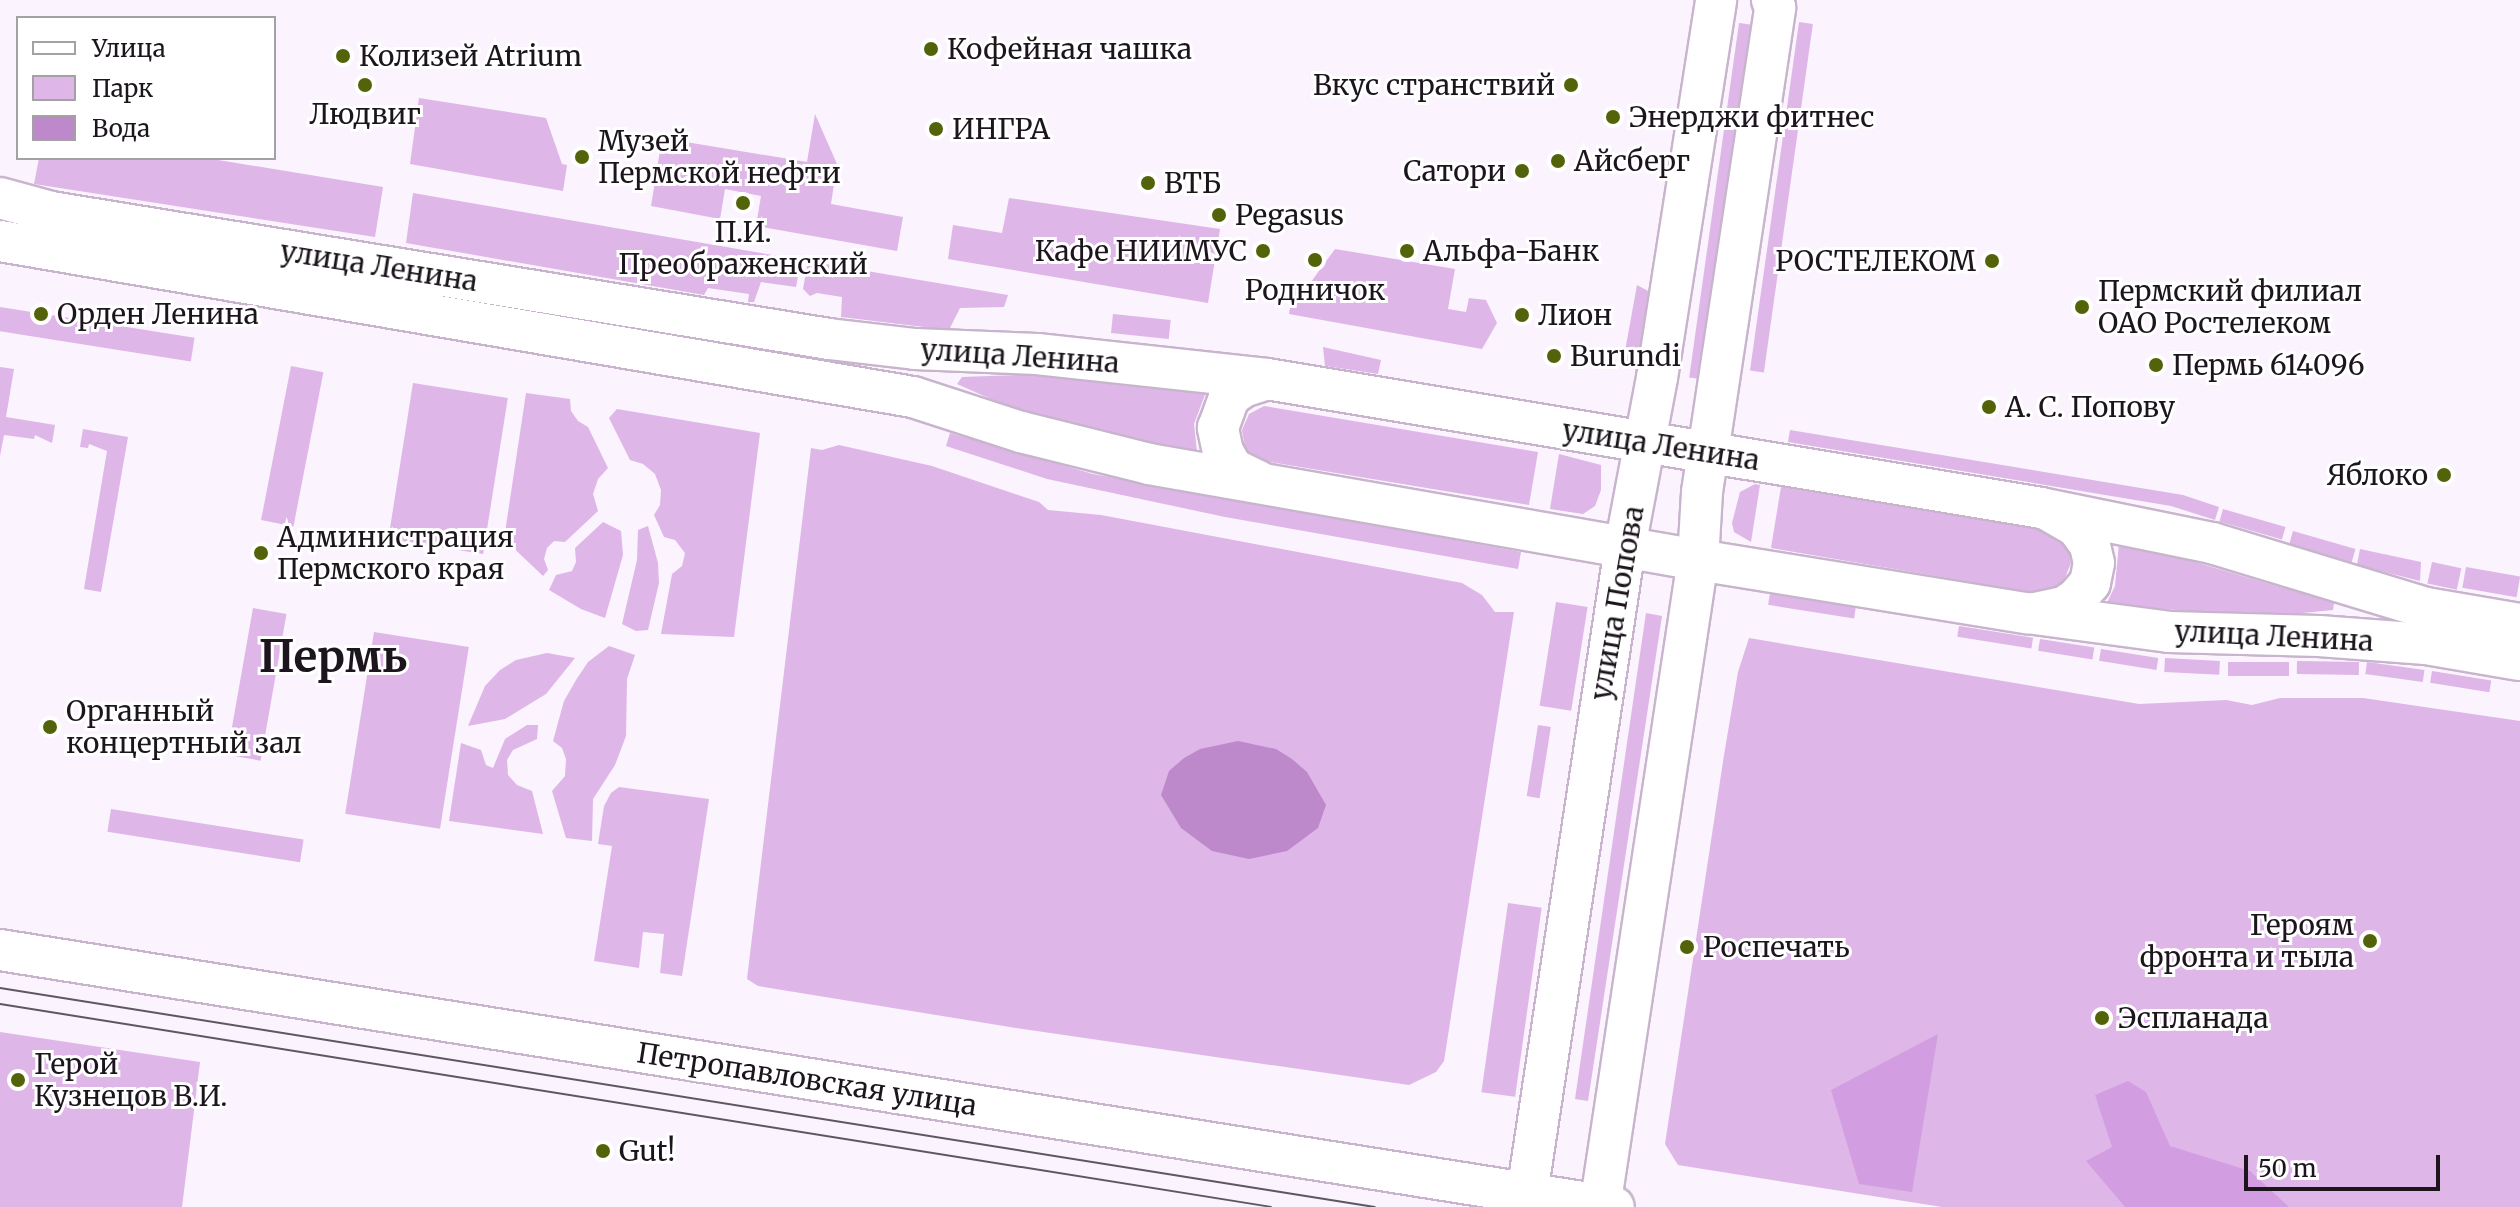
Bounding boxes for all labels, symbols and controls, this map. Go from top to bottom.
legend [16,16,276,160]
place label: Кофейная чашка [947,32,1192,66]
text: Улица [92,33,166,64]
place label: Колизей Atrium [359,39,582,73]
marker: Кофейная чашка [922,40,940,58]
marker: Колизей Atrium [334,47,352,65]
place label: Вкус странствий [1313,68,1555,102]
text: Парк [92,73,153,104]
marker: Людвиг [356,76,374,94]
marker: Вкус странствий [1562,76,1580,94]
place label: Людвиг [309,97,421,131]
place label: Энерджи фитнес [1629,100,1874,134]
marker: Энерджи фитнес [1604,108,1622,126]
place label: ИНГРА [952,112,1050,146]
text: Вода [92,113,150,144]
marker: ИНГРА [927,120,945,138]
place label: Музей Пермской нефти [598,124,841,190]
place label: Айсберг [1574,144,1690,178]
marker: Музей Пермской нефти [573,148,591,166]
marker: Айсберг [1549,152,1567,170]
place label: Сатори [1403,154,1506,188]
marker: Сатори [1513,162,1531,180]
place label: ВТБ [1164,166,1221,200]
marker: ВТБ [1139,174,1157,192]
marker: П.И. Преображенский [734,194,752,212]
place label: Pegasus [1235,198,1344,232]
marker: Pegasus [1210,206,1228,224]
place label: П.И. Преображенский [618,215,868,281]
street label: улица Ленина [278,234,480,298]
place label: Кафе НИИМУС [1035,234,1247,268]
place label: Альфа-Банк [1423,234,1599,268]
marker: Кафе НИИМУС [1254,242,1272,260]
marker: Альфа-Банк [1398,242,1416,260]
place label: РОСТЕЛЕКОМ [1775,244,1976,278]
marker: Родничок [1306,251,1324,269]
marker: РОСТЕЛЕКОМ [1983,252,2001,270]
place label: Родничок [1245,273,1385,307]
place label: Пермский филиал ОАО Ростелеком [2098,274,2362,340]
place label: Орден Ленина [57,297,259,331]
place label: Лион [1538,298,1612,332]
marker: Пермский филиал ОАО Ростелеком [2073,298,2091,316]
marker: Орден Ленина [32,305,50,323]
marker: Лион [1513,306,1531,324]
street label: улица Ленина [919,332,1121,380]
place label: Burundi [1570,339,1681,373]
marker: Burundi [1545,347,1563,365]
place label: Пермь 614096 [2172,348,2365,382]
marker: Пермь 614096 [2147,356,2165,374]
place label: А. С. Попову [2005,390,2175,424]
marker: А. С. Попову [1980,398,1998,416]
street label: улица Ленина [1560,413,1762,477]
place label: Яблоко [2326,458,2428,492]
marker: Яблоко [2435,466,2453,484]
street label: улица Попова [1583,503,1651,703]
place label: Администрация Пермского края [277,520,514,586]
marker: Администрация Пермского края [252,544,270,562]
street label: улица Ленина [2174,614,2374,658]
district label: Пермь [259,631,407,683]
place label: Органный концертный зал [66,694,302,760]
marker: Органный концертный зал [41,718,59,736]
place label: Героям фронта и тыла [2140,908,2354,974]
place label: Роспечать [1703,930,1850,964]
marker: Героям фронта и тыла [2361,932,2379,950]
marker: Роспечать [1678,938,1696,956]
place label: Эспланада [2118,1001,2268,1035]
marker: Эспланада [2093,1009,2111,1027]
street label: Петропавловская улица [635,1036,979,1122]
place label: Герой Кузнецов В.И. [34,1047,227,1113]
marker: Герой Кузнецов В.И. [9,1071,27,1089]
place label: Gut! [619,1134,675,1168]
scale bar [2248,1139,2444,1189]
marker: Gut! [594,1142,612,1160]
text: 50 m [2258,1153,2317,1184]

